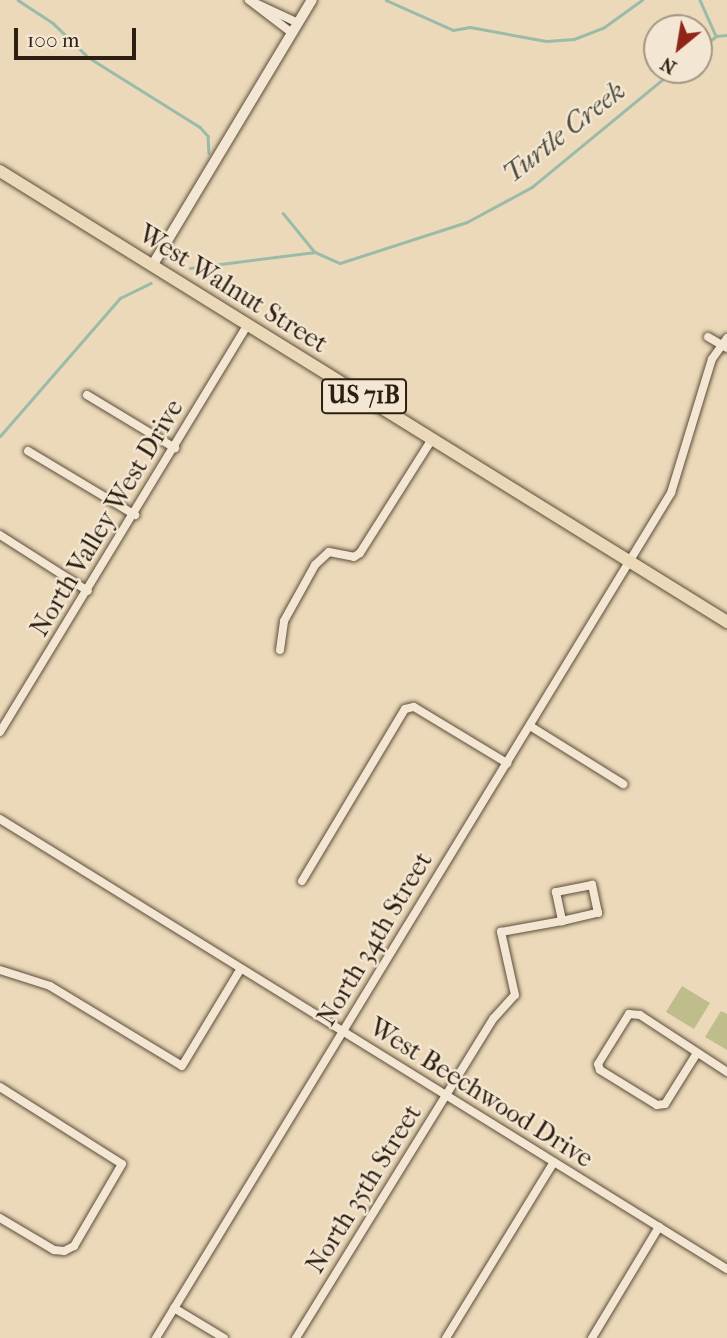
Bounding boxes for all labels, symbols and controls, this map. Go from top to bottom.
scale bar [18,14,140,58]
north arrow [643,14,713,84]
text: 100 m [27,28,80,52]
text: N [657,52,680,79]
water label: Turtle Creek [496,74,632,190]
street label: West Walnut Street [133,218,333,360]
road number: US 71B [320,376,408,416]
street label: North Valley West Drive [24,394,190,642]
street label: North 34th Street [311,847,439,1031]
street label: West Beechwood Drive [363,1012,599,1174]
street label: North 35th Street [300,1099,428,1279]

